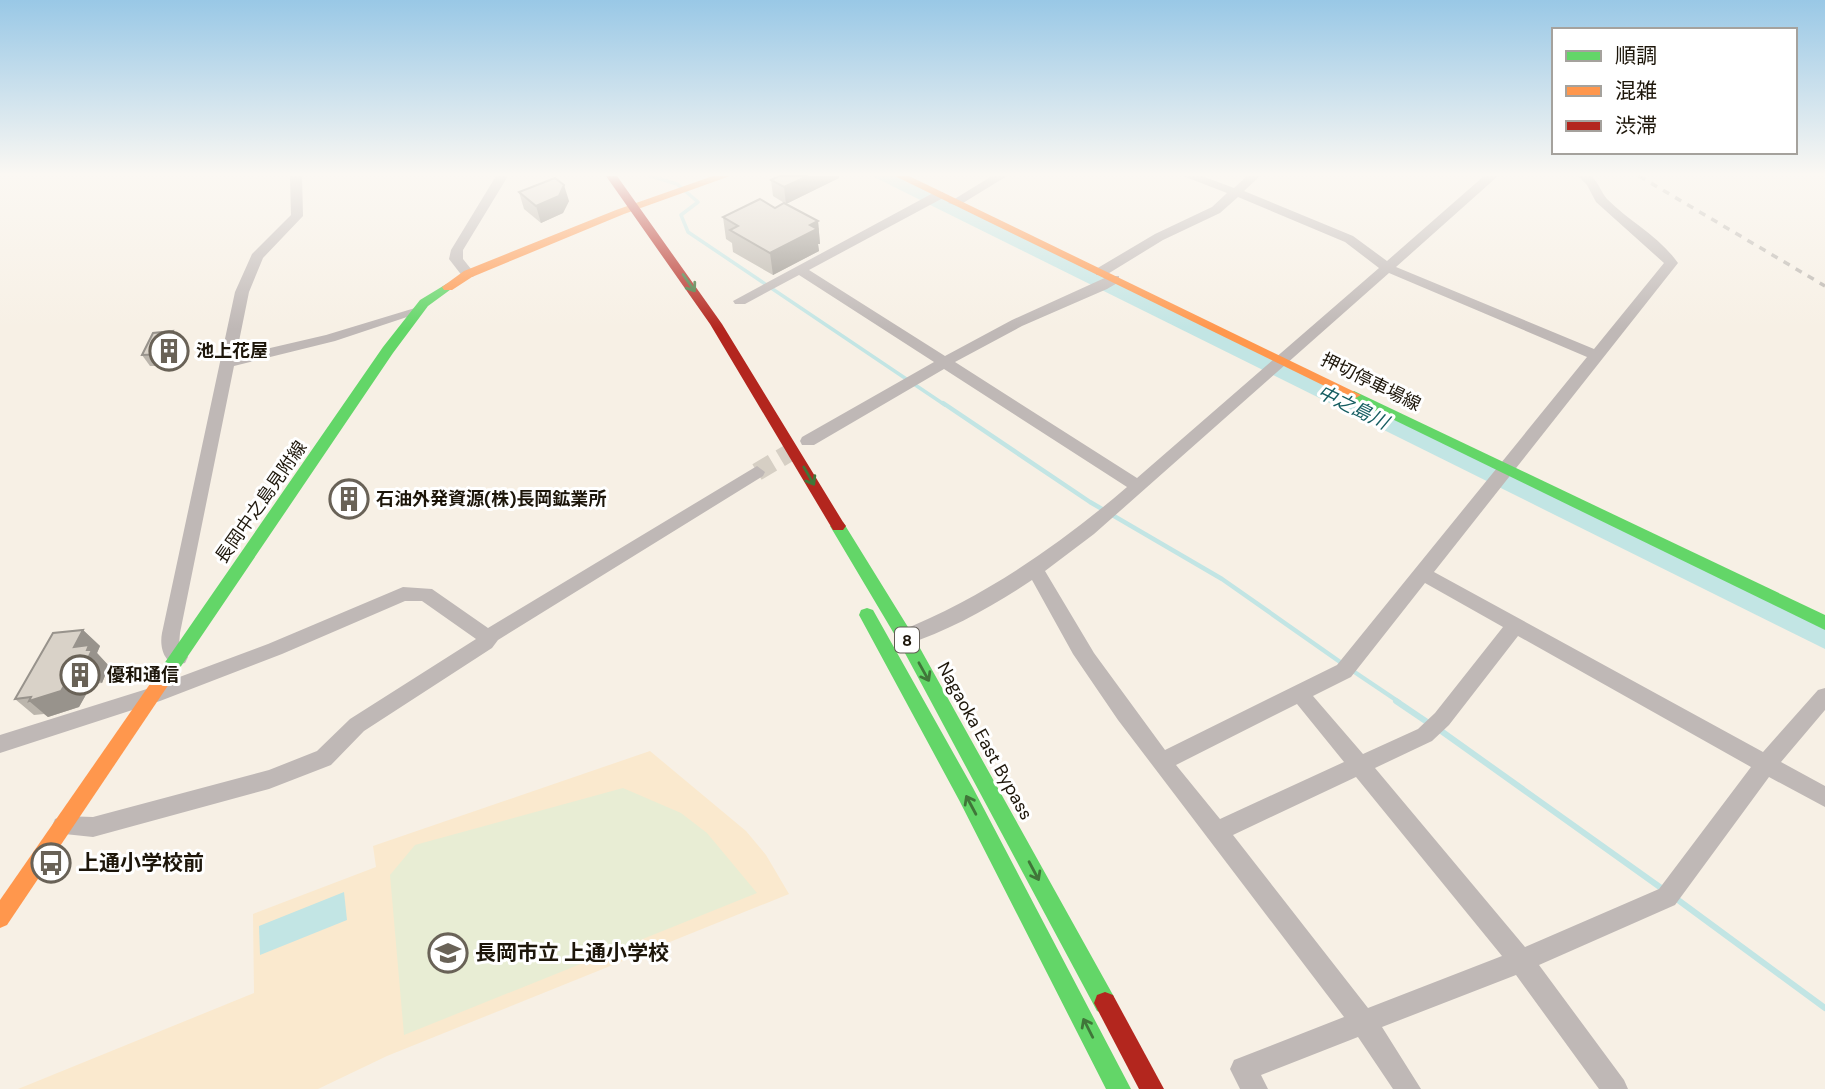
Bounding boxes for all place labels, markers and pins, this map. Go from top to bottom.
building icon: 池上花屋 [148,330,190,372]
place label: 池上花屋 [196,339,268,363]
building icon: 石油外発資源(株)長岡鉱業所 [328,478,370,520]
place label: 石油外発資源(株)長岡鉱業所 [376,487,607,511]
building icon: 優和通信 [59,654,101,696]
place label: 優和通信 [107,663,179,687]
bus stop icon: 上通小学校前 [30,842,72,884]
place label: 上通小学校前 [78,849,204,877]
school or university icon: 長岡市立 上通小学校 [427,932,469,974]
place label: 長岡市立 上通小学校 [475,939,669,967]

